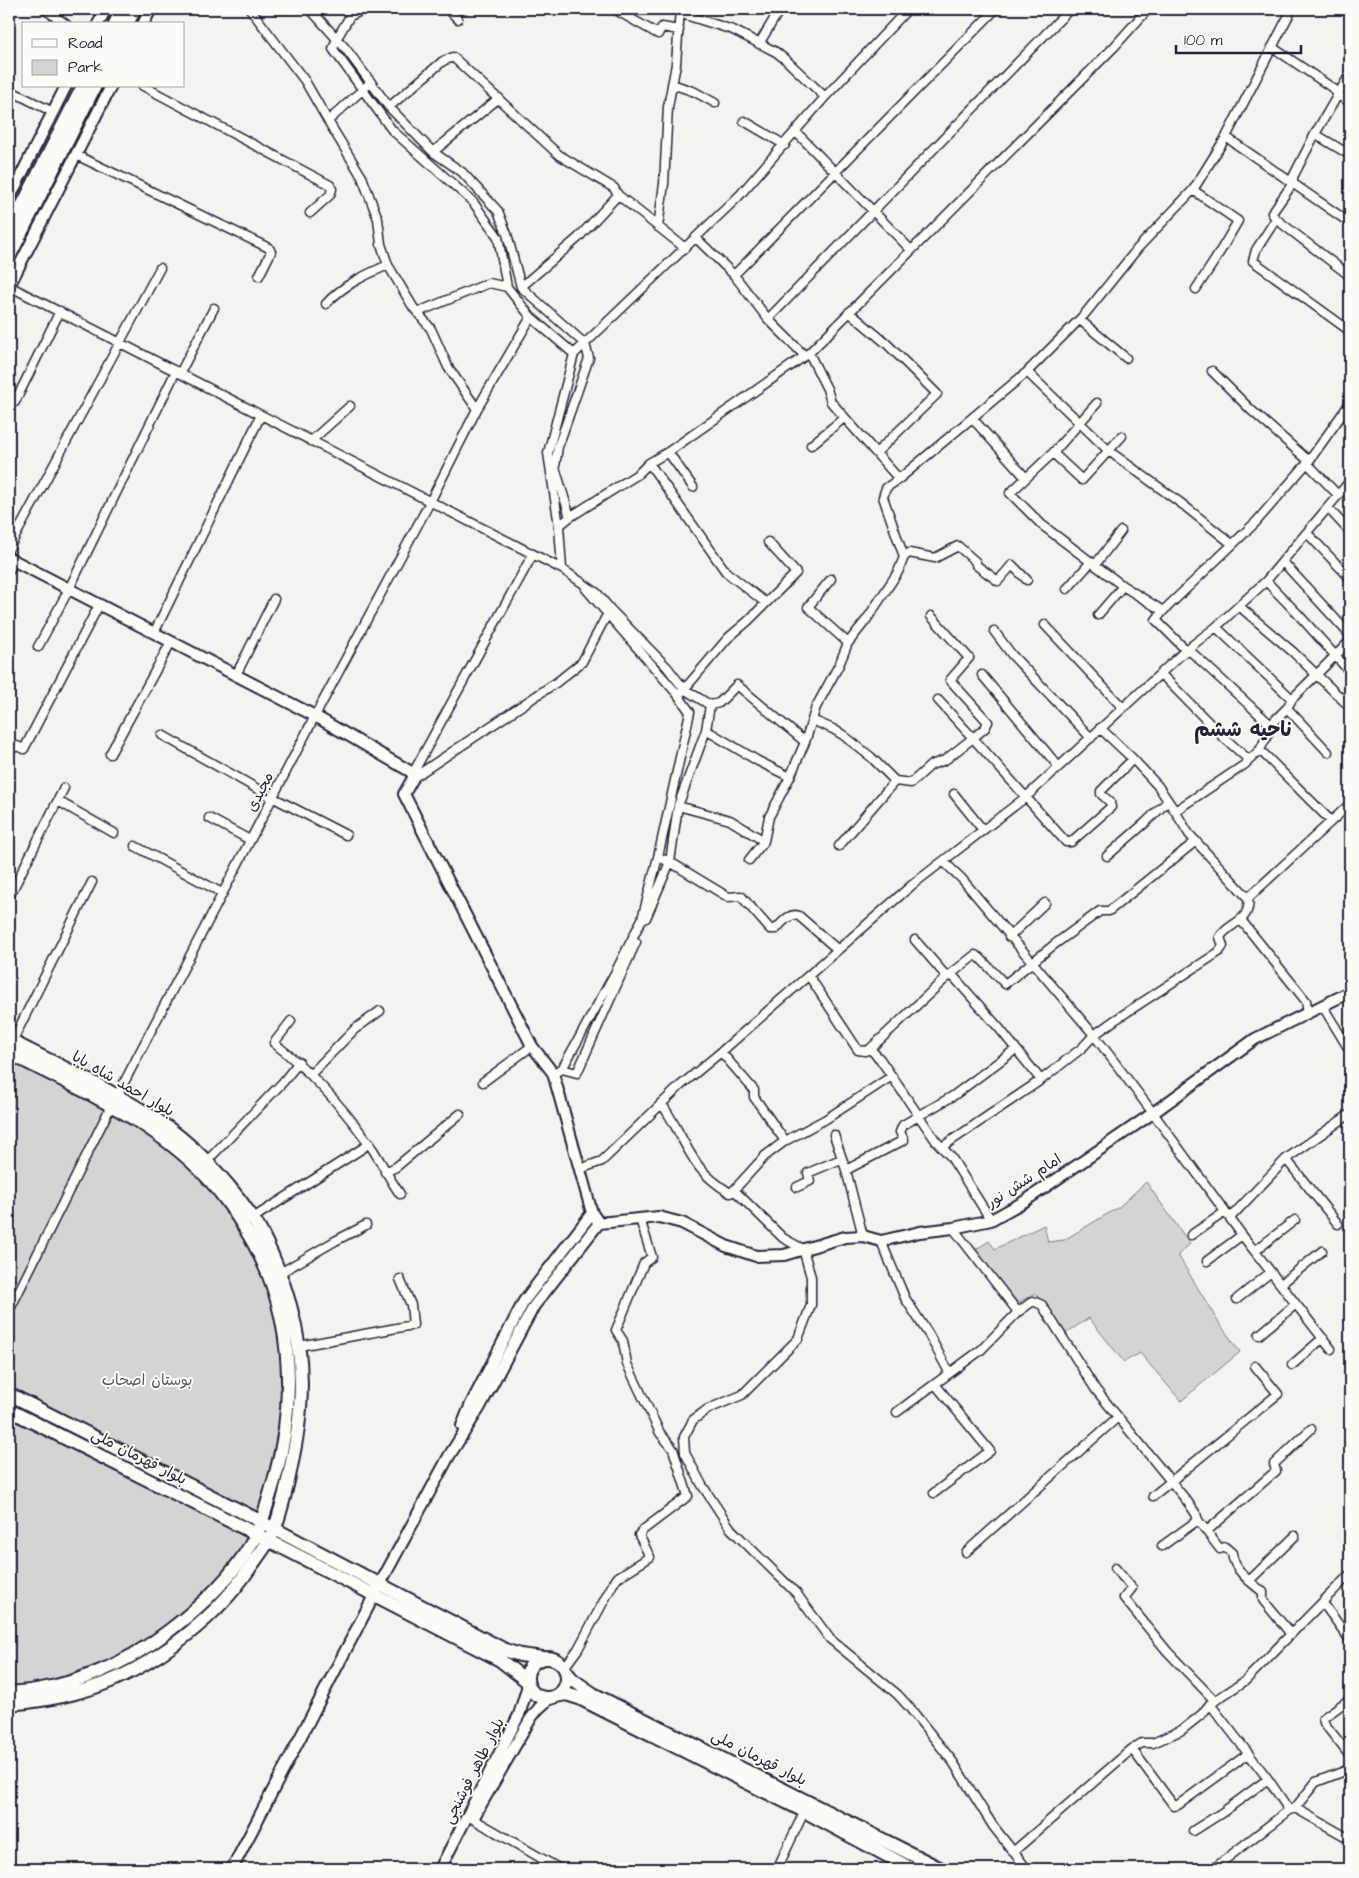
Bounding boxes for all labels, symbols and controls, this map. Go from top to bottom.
legend [22,22,185,88]
scale bar [1176,22,1302,54]
text: 100 m [1184,30,1223,51]
text: Road [68,33,103,54]
text: Park [68,57,103,78]
district label: ناحیه ششم [1194,716,1292,744]
street label: مجیدی [241,768,279,816]
street label: بلوار احمد شاه بابا [68,1046,178,1122]
street label: امام شش نور [981,1149,1066,1214]
park label: بوستان اصحاب [102,1370,192,1391]
street label: بلوار قهرمان ملی [88,1424,190,1490]
street label: بلوار طاهر فوشنجی [438,1714,510,1828]
street label: بلوار قهرمان ملی [708,1725,810,1791]

